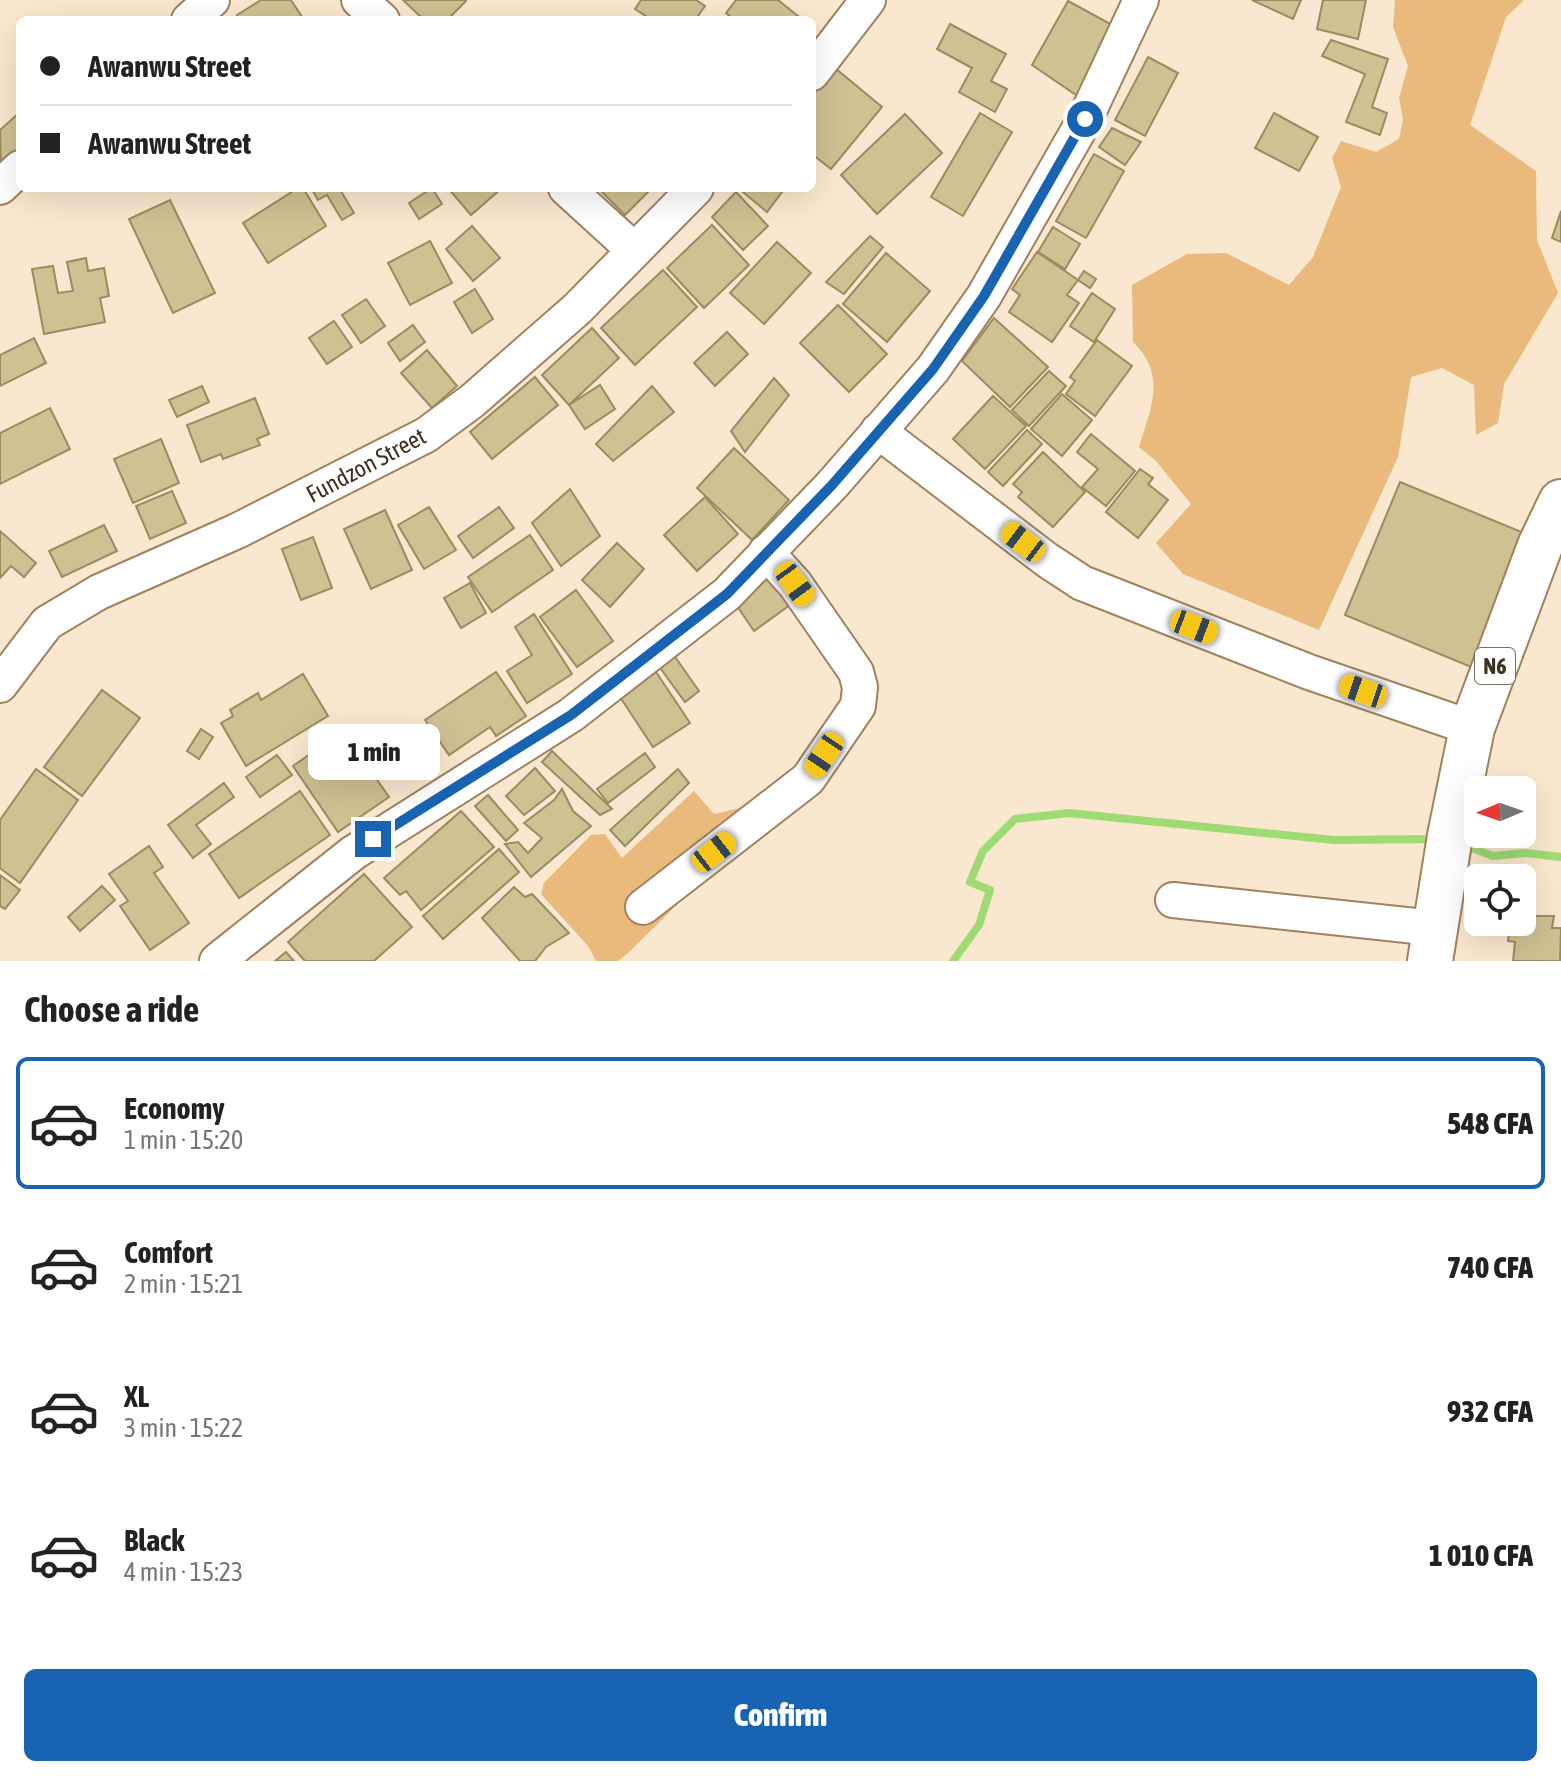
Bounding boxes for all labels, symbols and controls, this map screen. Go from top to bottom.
text: Awanwu Street [88,49,251,83]
route start [1067,101,1103,137]
text: Awanwu Street [88,126,251,160]
street label: Fundzon Street [302,422,430,508]
car [997,518,1049,566]
car [771,558,819,610]
car [1167,607,1221,647]
road number: N6 [1475,648,1515,684]
car [1336,672,1390,710]
callout: 1 min [307,723,439,779]
car [801,728,847,782]
text: 1 min [347,737,401,767]
north arrow [1464,776,1536,848]
map controls [1464,776,1536,936]
route end [355,821,391,857]
car [688,828,740,876]
button: locate [1464,864,1536,936]
text: Choose a ride [24,988,199,1030]
icon: car [28,1087,100,1159]
text: Economy [124,1091,225,1125]
text: 548 CFA [1447,1106,1533,1140]
text: 1 min · 15:20 [124,1125,243,1155]
icon: car [28,1231,100,1303]
text: Comfort [124,1235,213,1269]
text: 740 CFA [1447,1250,1533,1284]
text: 2 min · 15:21 [124,1269,243,1299]
icon: car [28,1375,100,1447]
text: XL [124,1379,149,1413]
text: 932 CFA [1447,1394,1533,1428]
text: 3 min · 15:22 [124,1413,243,1443]
icon: car [28,1519,100,1591]
text: Black [124,1523,184,1557]
text: 1 010 CFA [1429,1538,1533,1572]
text: 4 min · 15:23 [124,1557,243,1587]
button: Confirm [24,1669,1537,1761]

